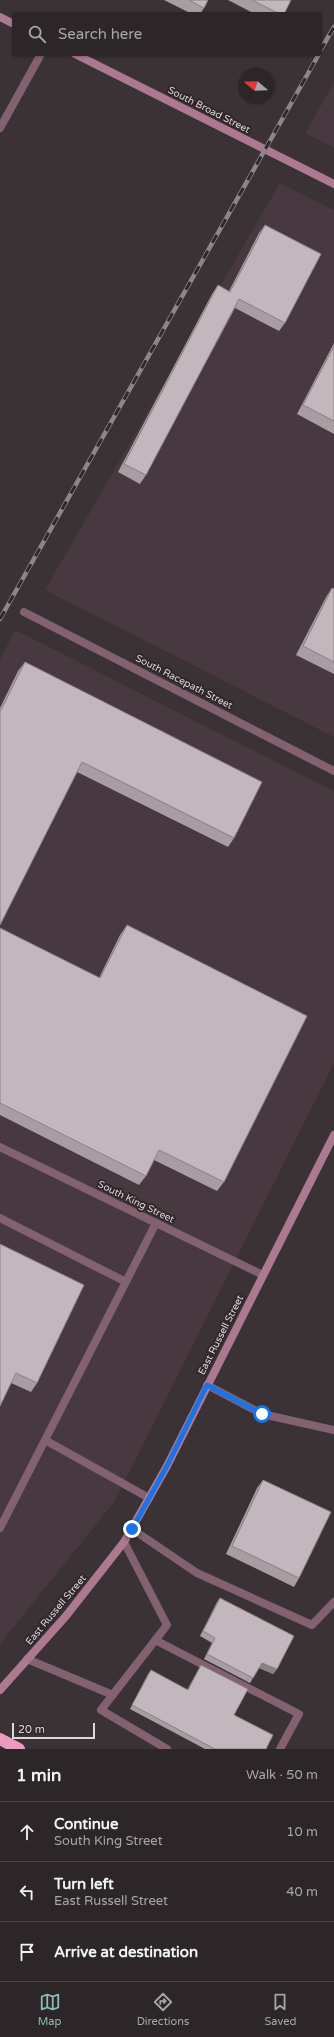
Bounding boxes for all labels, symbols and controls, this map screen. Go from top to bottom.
search box [12,12,322,56]
icon: search [26,23,48,45]
text: Search here [58,25,142,43]
north arrow [238,68,274,104]
street label: South Broad Street [166,84,252,136]
street label: South Racepath Street [133,652,235,712]
street label: South King Street [96,1178,176,1226]
street label: East Russell Street [196,1293,246,1377]
route start [253,1405,271,1423]
route end [123,1520,141,1538]
street label: East Russell Street [23,1572,89,1647]
scale bar [12,1721,95,1740]
text: 20 m [18,1723,45,1736]
text: 1 min [16,1765,61,1786]
text: Walk · 50 m [246,1767,318,1783]
text: Continue [54,1815,118,1833]
icon: ahead [16,1821,38,1843]
text: 10 m [286,1824,318,1840]
text: South King Street [54,1833,163,1849]
text: Turn left [54,1875,114,1893]
icon: left [16,1881,38,1903]
text: 40 m [286,1884,318,1900]
text: East Russell Street [54,1893,168,1909]
icon: arrive [16,1941,38,1963]
text: Arrive at destination [54,1943,198,1961]
tab: Map [38,1991,61,2028]
tab: Directions [137,1991,189,2028]
tab: Saved [265,1991,296,2028]

